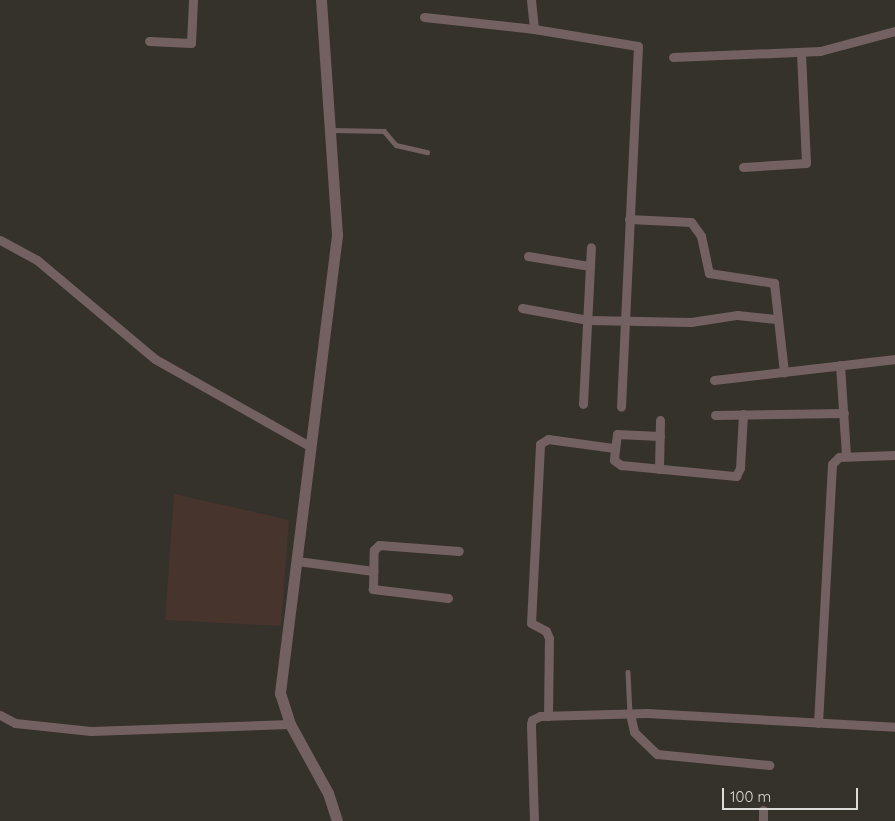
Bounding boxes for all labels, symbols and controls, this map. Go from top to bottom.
scale bar [725,778,861,810]
text: 100 m [730,787,771,806]

